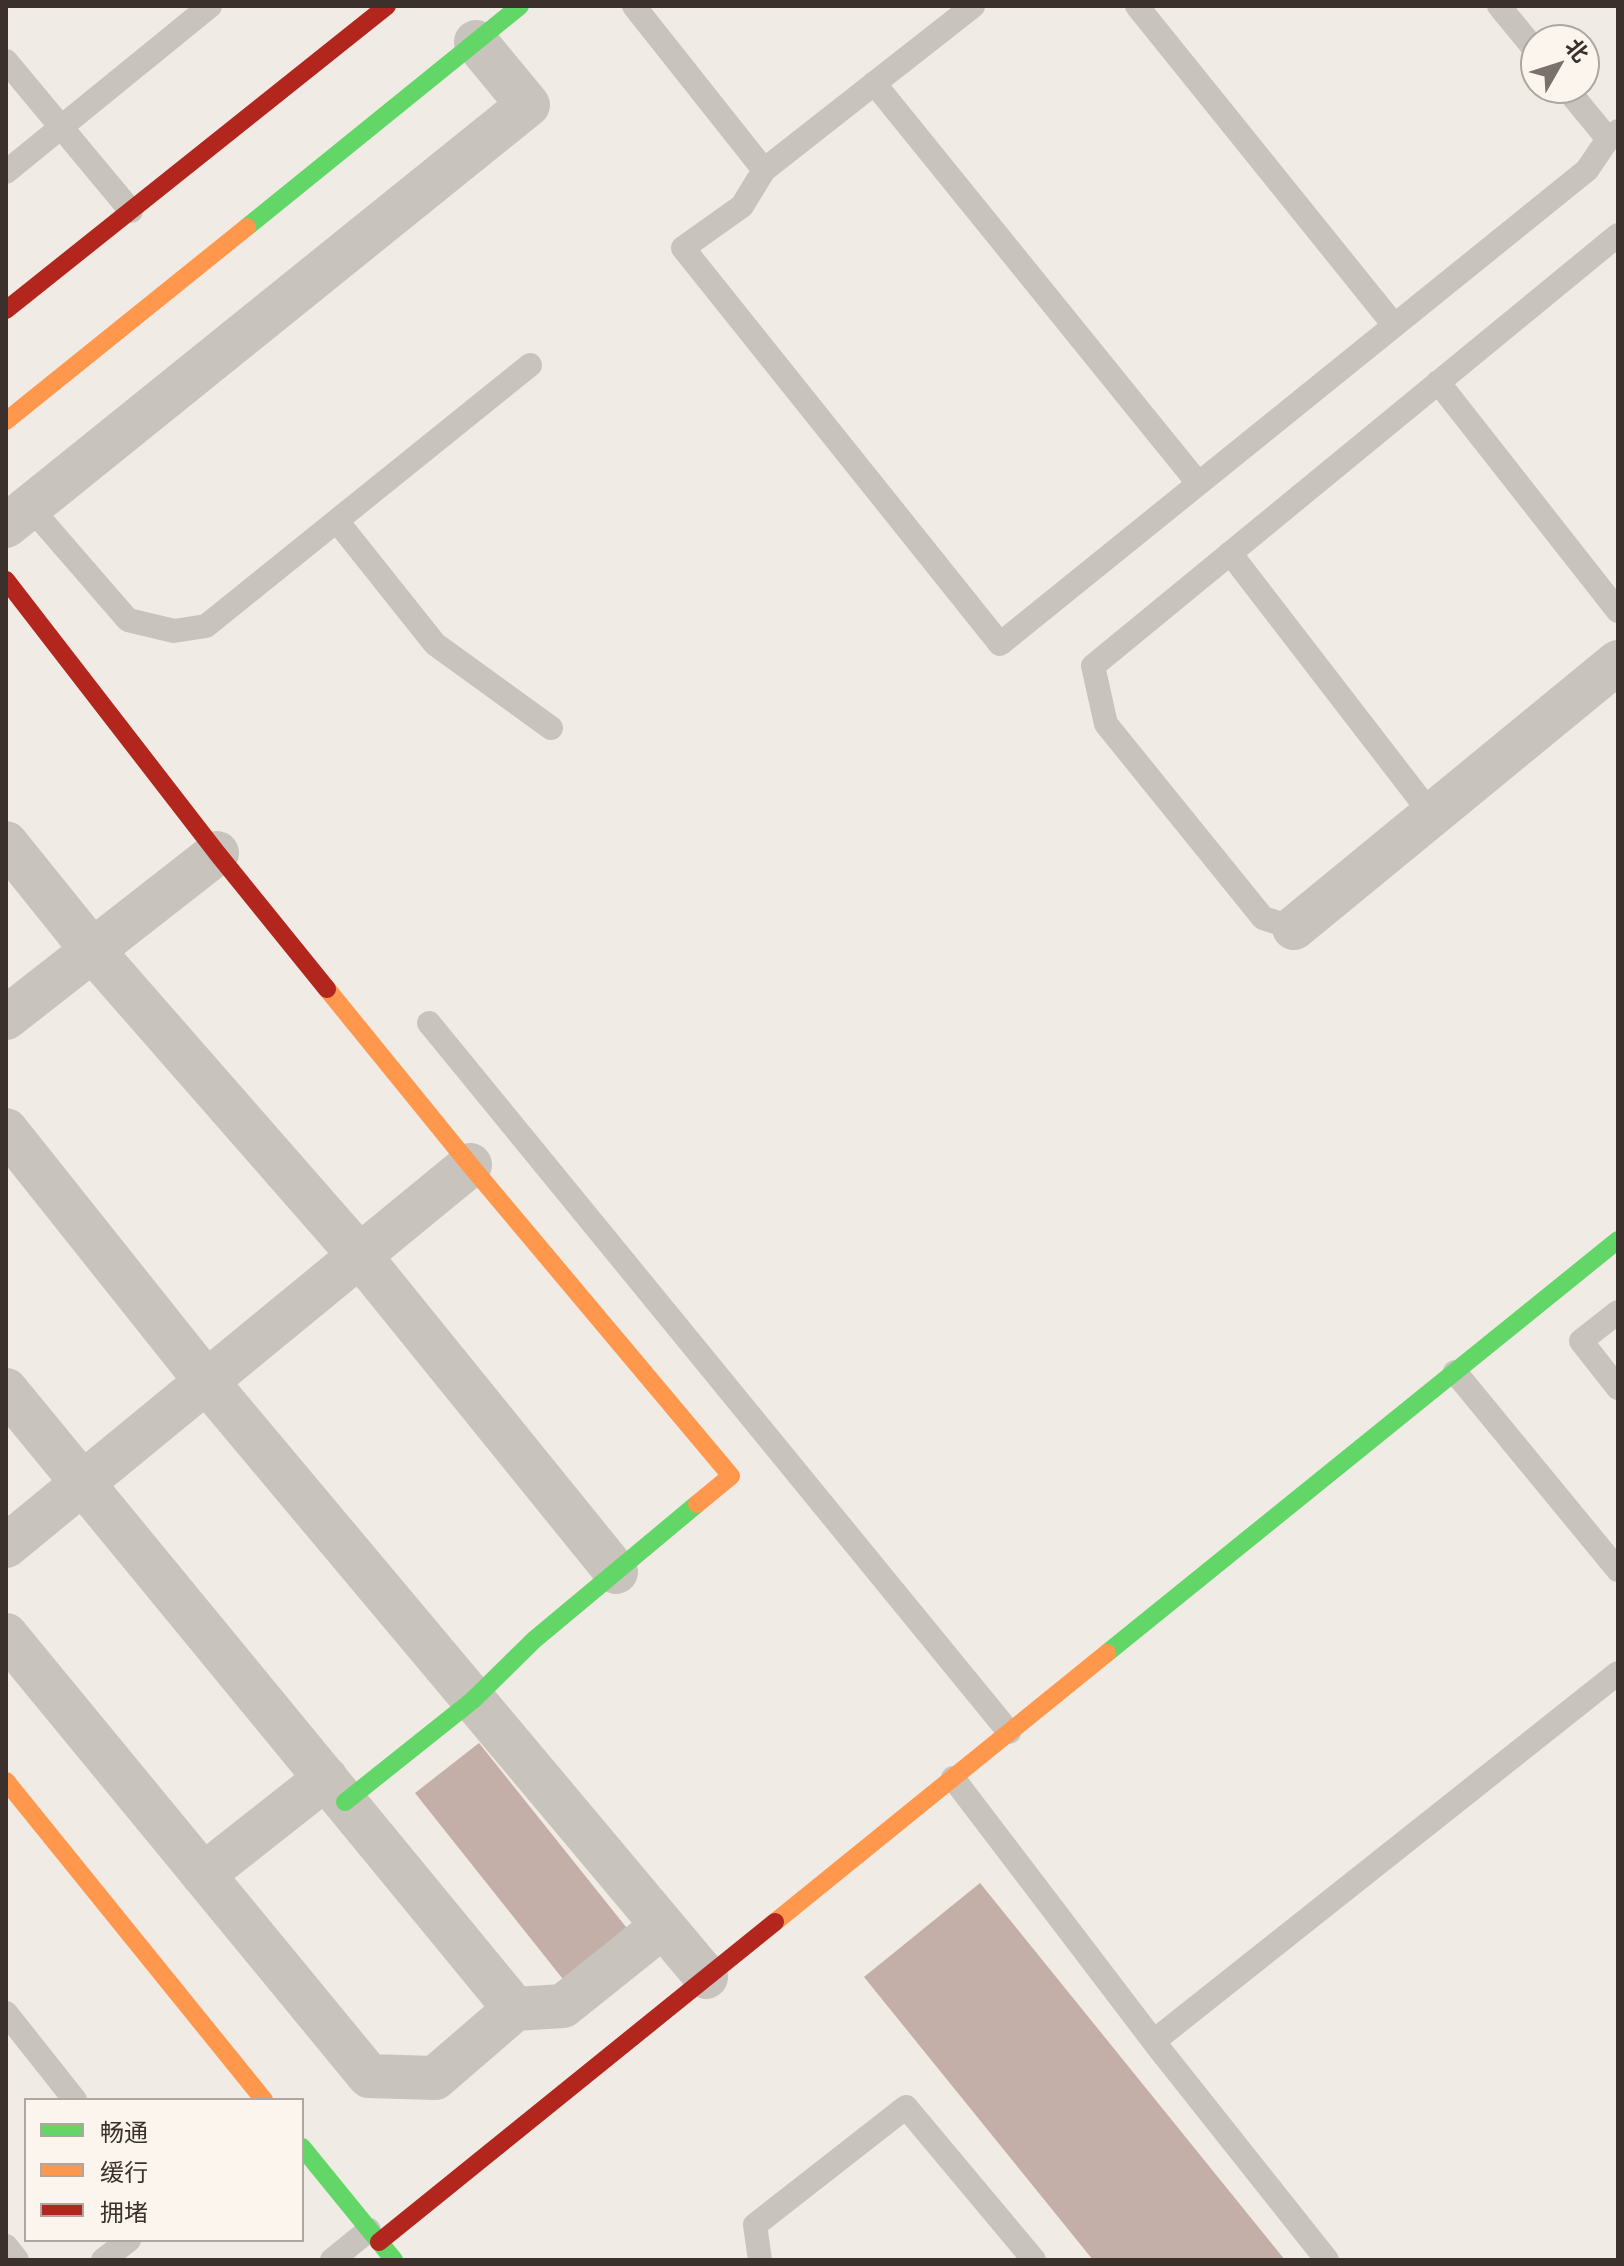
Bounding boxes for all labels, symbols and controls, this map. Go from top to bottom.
north arrow [1520,24,1600,104]
text: 北 [1561,33,1594,66]
legend [24,2098,304,2242]
text: 畅通 [100,2119,148,2146]
text: 缓行 [100,2159,148,2186]
text: 拥堵 [100,2199,148,2226]

